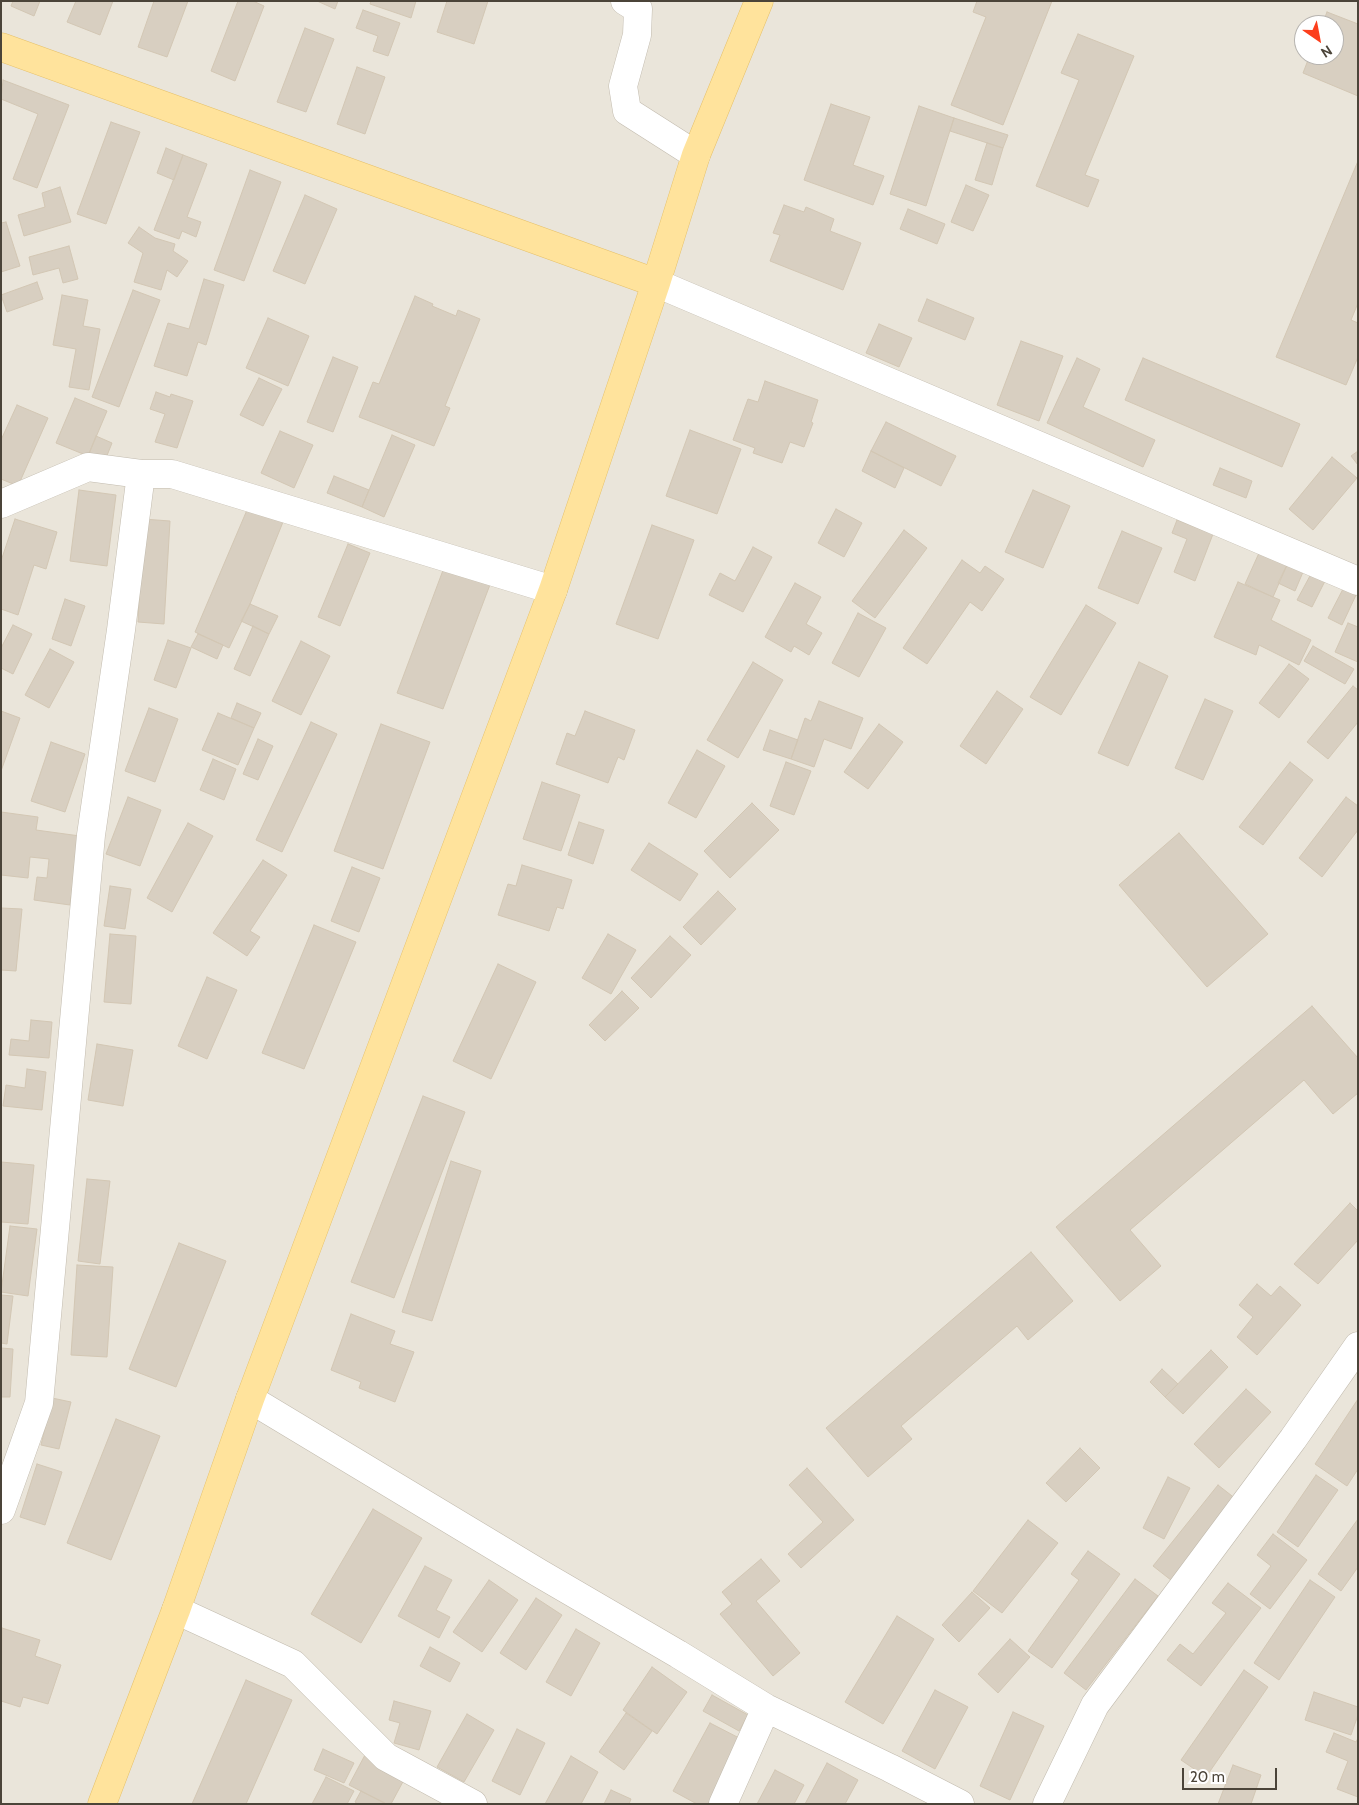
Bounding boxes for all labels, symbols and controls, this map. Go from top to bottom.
north arrow [1294,15,1344,65]
text: N [1318,41,1336,62]
scale bar [1184,1758,1279,1790]
text: 20 m [1190,1768,1225,1786]

